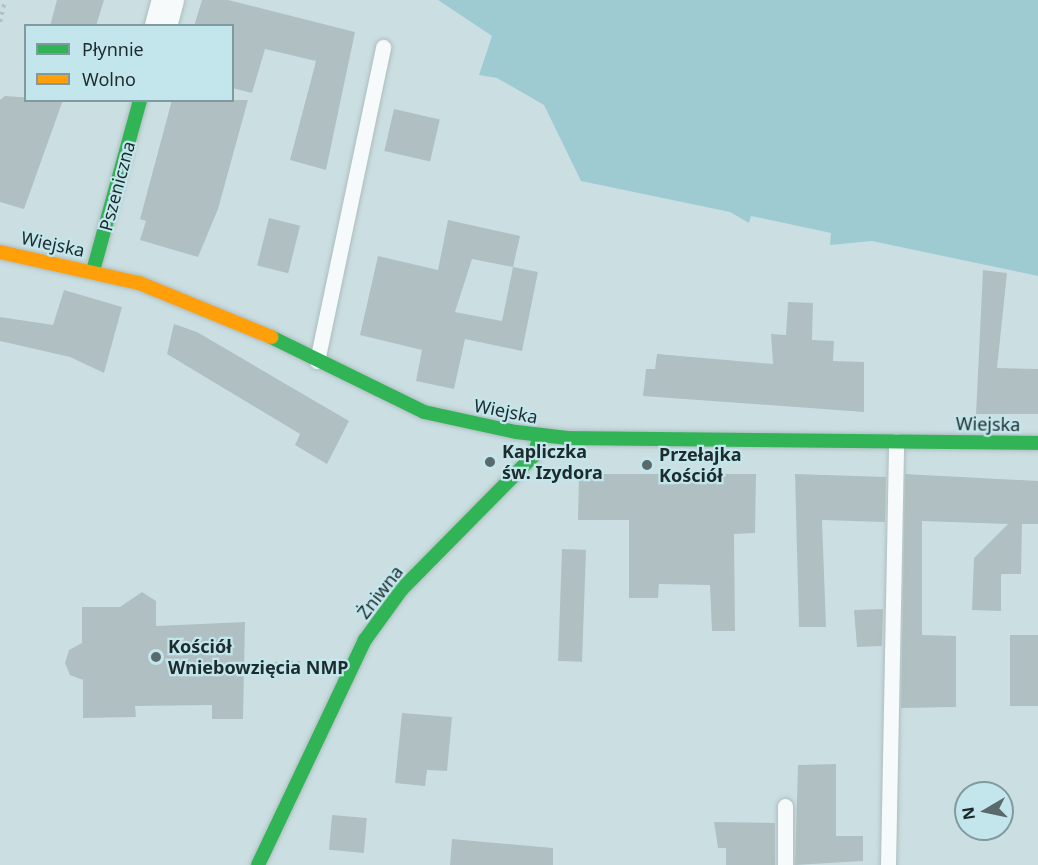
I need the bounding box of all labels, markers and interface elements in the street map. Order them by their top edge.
legend [24,24,234,102]
text: Płynnie [82,37,144,61]
text: Wolno [82,67,136,91]
street label: Pszeniczna [95,139,139,233]
street label: Wiejska [19,227,87,261]
street label: Wiejska [472,394,540,428]
street label: Wiejska [956,413,1020,435]
place label: Kapliczka św. Izydora [502,441,603,484]
place label: Przełajka Kościół [659,444,741,486]
marker: Kapliczka św. Izydora [483,455,497,469]
marker: Przełajka Kościół [640,458,654,472]
street label: Żniwna [353,561,407,623]
place label: Kościół Wniebowzięcia NMP [168,636,349,678]
marker: Kościół Wniebowzięcia NMP [149,650,163,664]
north arrow [954,781,1014,841]
text: N [956,805,980,822]

